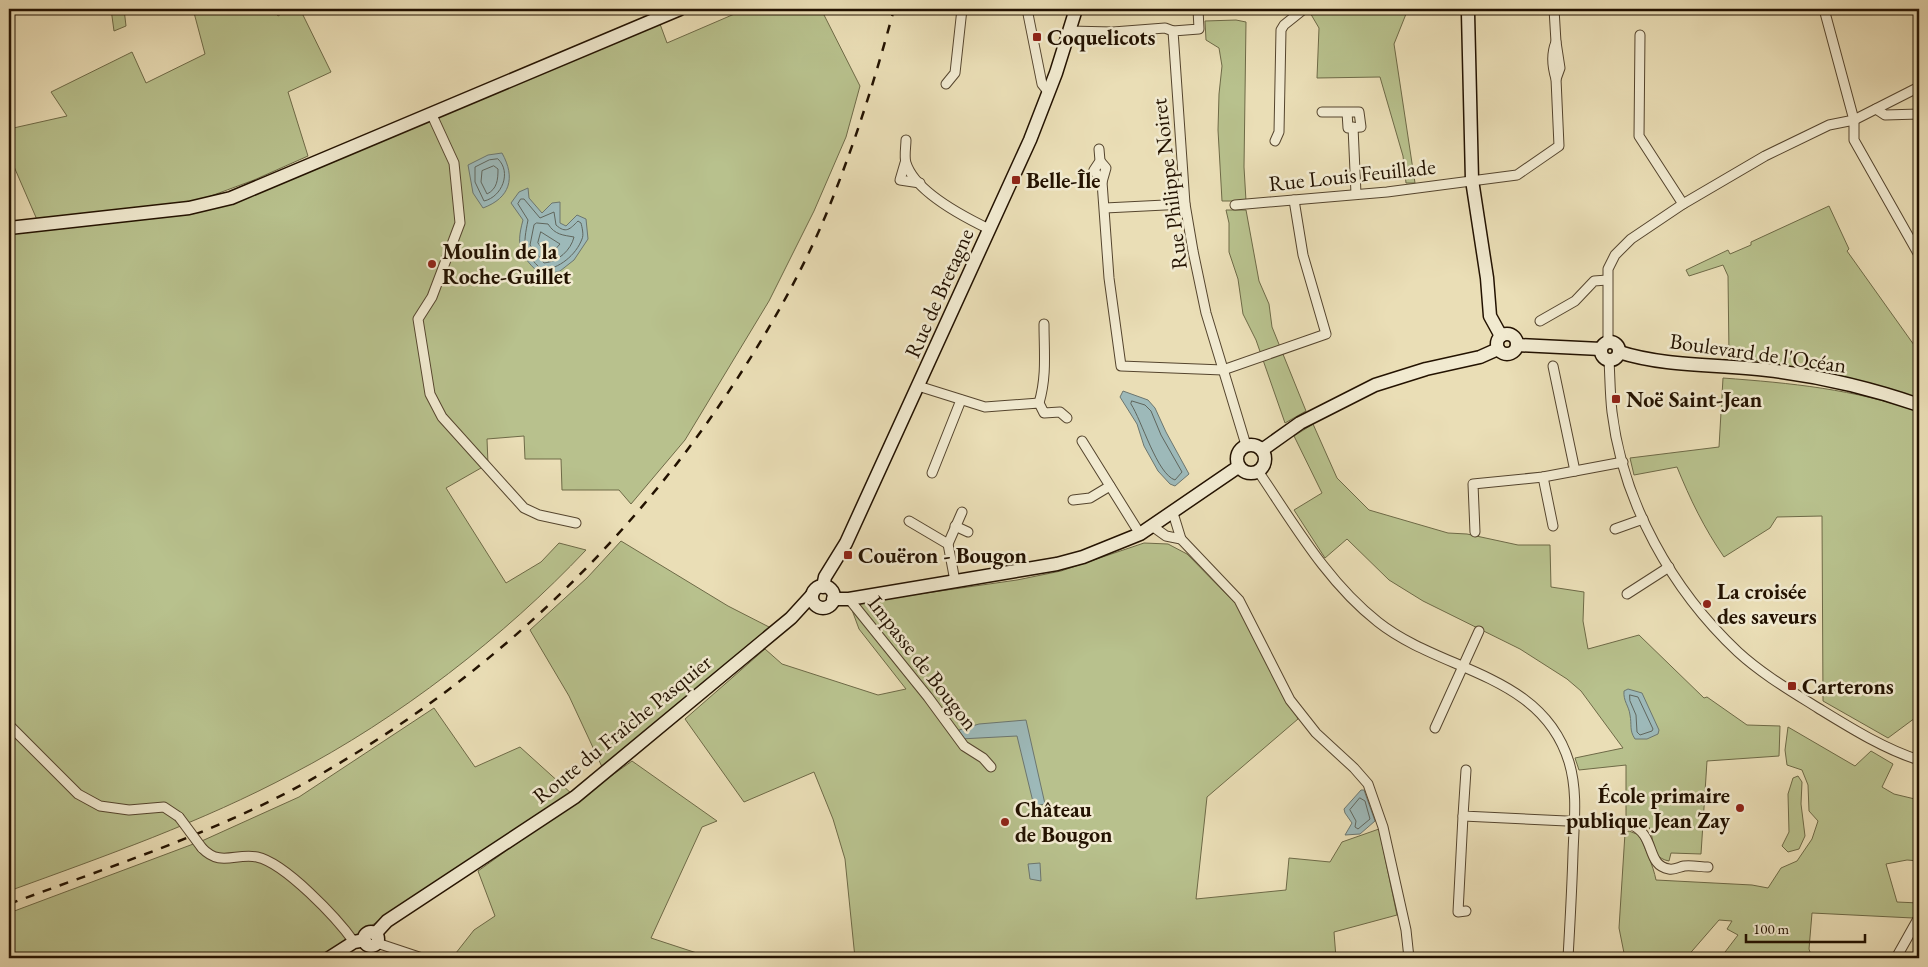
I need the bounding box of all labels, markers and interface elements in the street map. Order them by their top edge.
place label: Coquelicots [1047,23,1156,52]
marker: Coquelicots [1031,31,1043,43]
street label: Rue Philippe Noiret [1144,97,1194,271]
street label: Rue Louis Feuillade [1267,152,1437,198]
place label: Belle-Île [1026,166,1100,195]
marker: Belle-Île [1010,174,1022,186]
street label: Rue de Bretagne [898,223,981,362]
place label: Moulin de la Roche-Guillet [442,237,572,291]
marker: Moulin de la Roche-Guillet [426,258,438,270]
street label: Boulevard de l'Océan [1668,326,1849,380]
place label: Noë Saint-Jean [1626,385,1763,414]
marker: Noë Saint-Jean [1610,393,1622,405]
place label: Couëron - Bougon [858,541,1028,570]
marker: Couëron - Bougon [842,549,854,561]
place label: La croisée des saveurs [1717,577,1817,631]
street label: Impasse de Bougon [861,590,985,736]
marker: La croisée des saveurs [1701,598,1713,610]
street label: Route du Fraîche Pasquier [526,647,718,810]
place label: Carterons [1802,672,1894,701]
marker: Carterons [1786,680,1798,692]
place label: École primaire publique Jean Zay [1566,781,1730,835]
place label: Château de Bougon [1015,795,1113,849]
marker: École primaire publique Jean Zay [1734,802,1746,814]
marker: Château de Bougon [999,816,1011,828]
scale bar [1746,912,1864,944]
text: 100 m [1753,919,1790,938]

